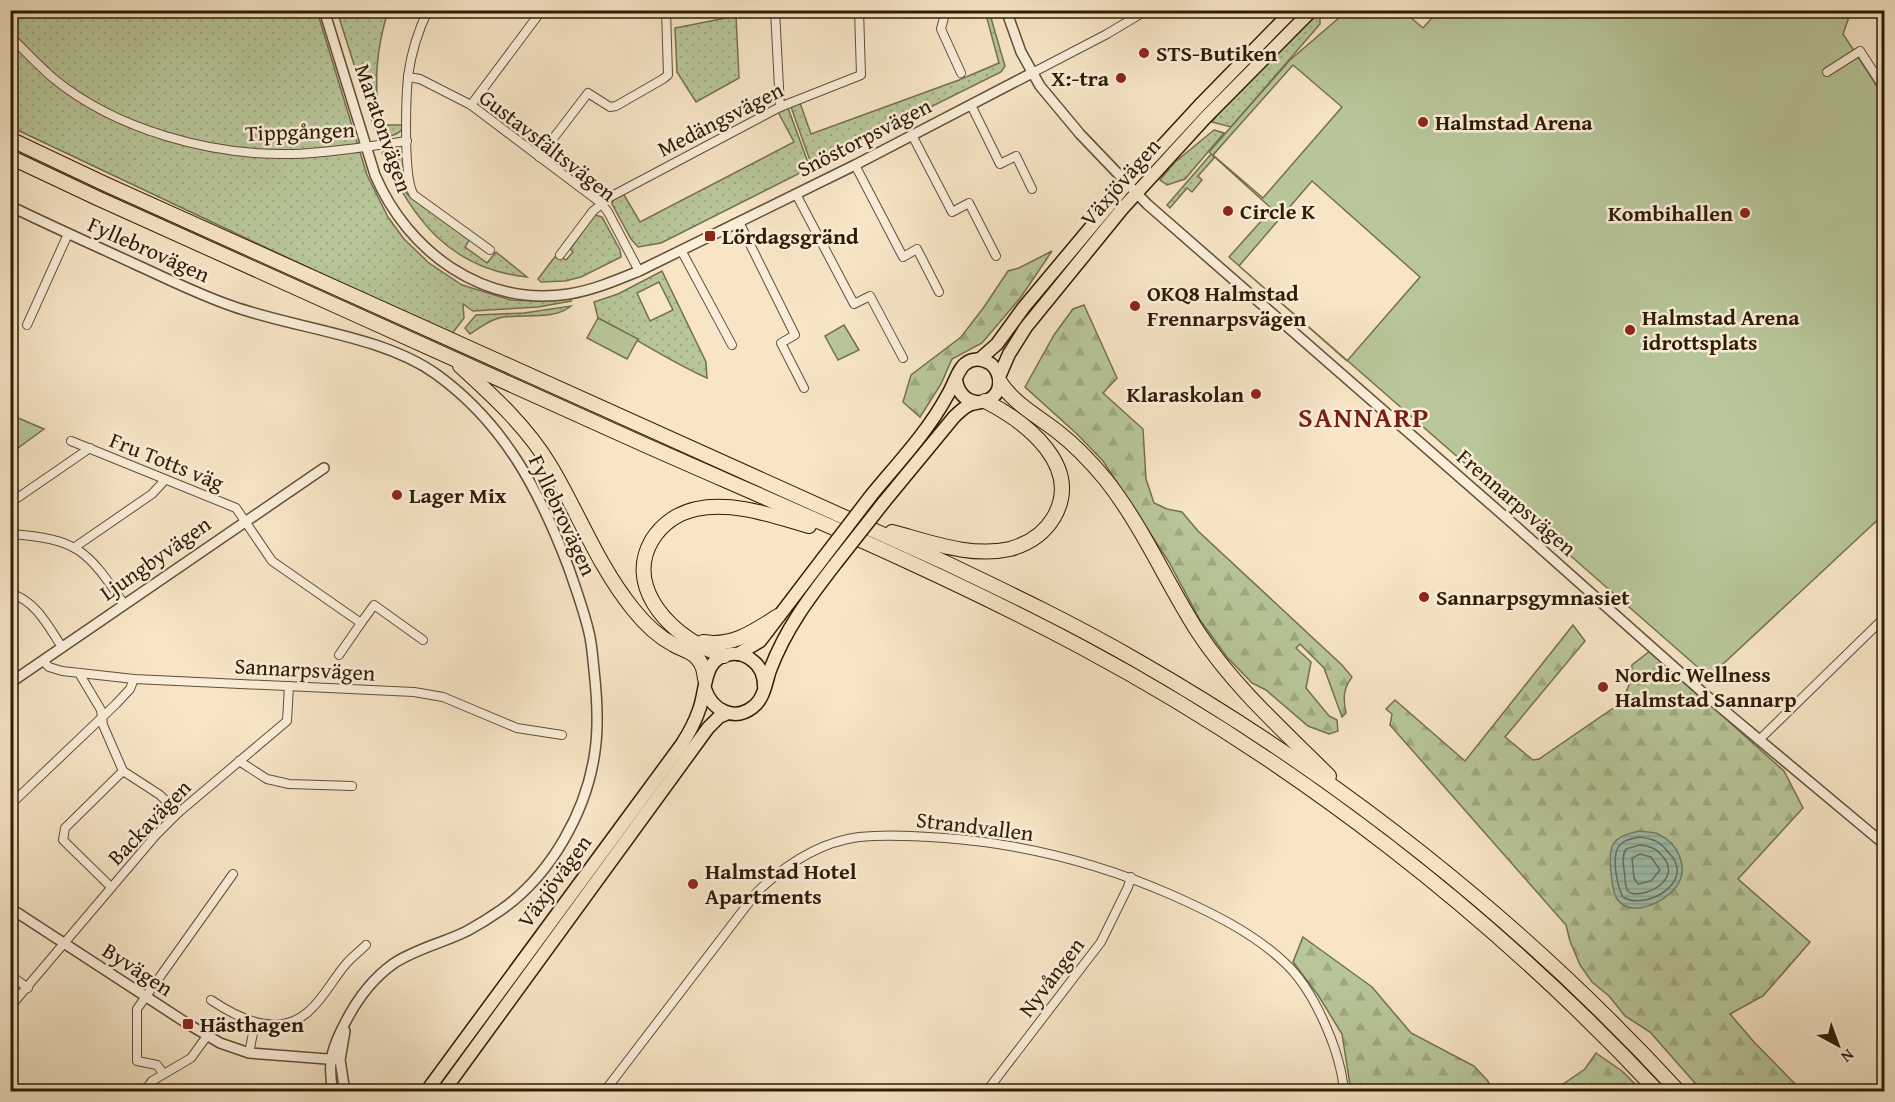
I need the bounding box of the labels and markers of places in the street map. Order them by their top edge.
place label: STS-Butiken [1156,37,1277,69]
marker: STS-Butiken [1137,46,1151,60]
place label: X:-tra [1051,62,1110,94]
marker: X:-tra [1114,71,1128,85]
place label: Halmstad Arena [1435,106,1593,138]
marker: Halmstad Arena [1416,115,1430,129]
place label: Circle K [1240,195,1315,227]
place label: Kombihallen [1608,197,1733,229]
marker: Circle K [1221,204,1235,218]
marker: Kombihallen [1738,206,1752,220]
place label: Lördagsgränd [722,220,859,252]
marker: Lördagsgränd [703,229,717,243]
place label: OKQ8 Halmstad Frennarpsvägen [1147,277,1306,334]
marker: OKQ8 Halmstad Frennarpsvägen [1128,299,1142,313]
place label: Halmstad Arena idrottsplats [1642,301,1800,358]
marker: Halmstad Arena idrottsplats [1623,323,1637,337]
place label: Klaraskolan [1127,378,1244,410]
marker: Klaraskolan [1249,387,1263,401]
place label: Lager Mix [409,479,507,511]
marker: Lager Mix [390,488,404,502]
place label: Sannarpsgymnasiet [1436,581,1630,613]
marker: Sannarpsgymnasiet [1417,590,1431,604]
place label: Nordic Wellness Halmstad Sannarp [1615,658,1796,715]
marker: Nordic Wellness Halmstad Sannarp [1596,680,1610,694]
place label: Halmstad Hotel Apartments [705,855,857,912]
marker: Halmstad Hotel Apartments [686,877,700,891]
place label: Hästhagen [200,1008,304,1040]
marker: Hästhagen [181,1017,195,1031]

